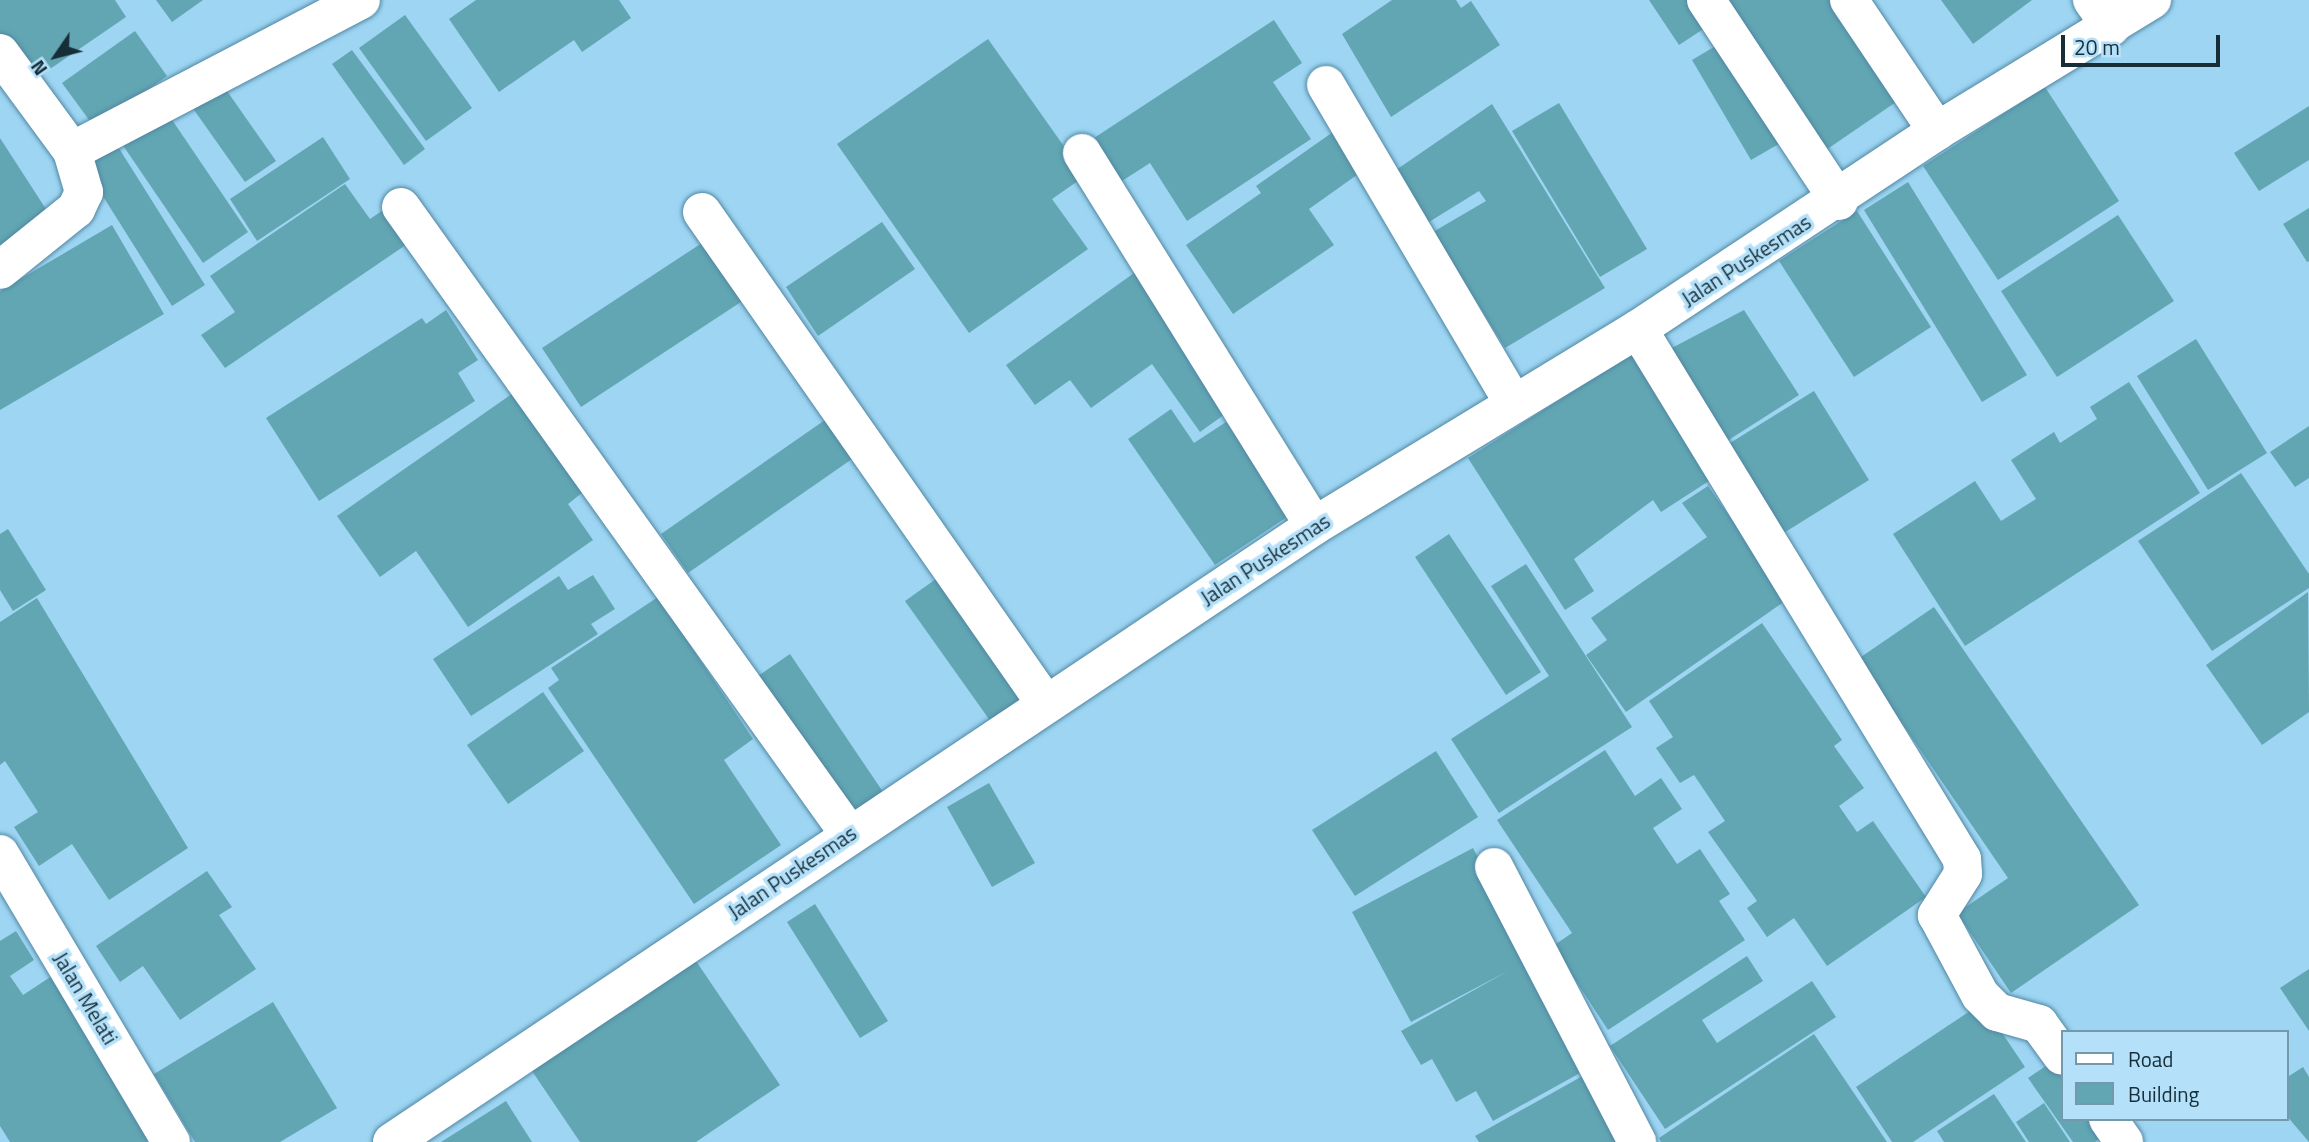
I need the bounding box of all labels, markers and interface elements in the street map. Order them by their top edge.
north arrow [21,21,91,91]
scale bar [2064,21,2223,65]
text: 20 m [2074,31,2120,63]
text: N [23,55,54,82]
street label: Jalan Puskesmas [1677,209,1815,311]
street label: Jalan Puskesmas [1196,508,1334,610]
street label: Jalan Puskesmas [723,820,861,924]
street label: Jalan Melati [49,947,123,1049]
legend [2060,1030,2288,1121]
text: Road [2128,1043,2173,1075]
text: Building [2128,1078,2199,1110]

